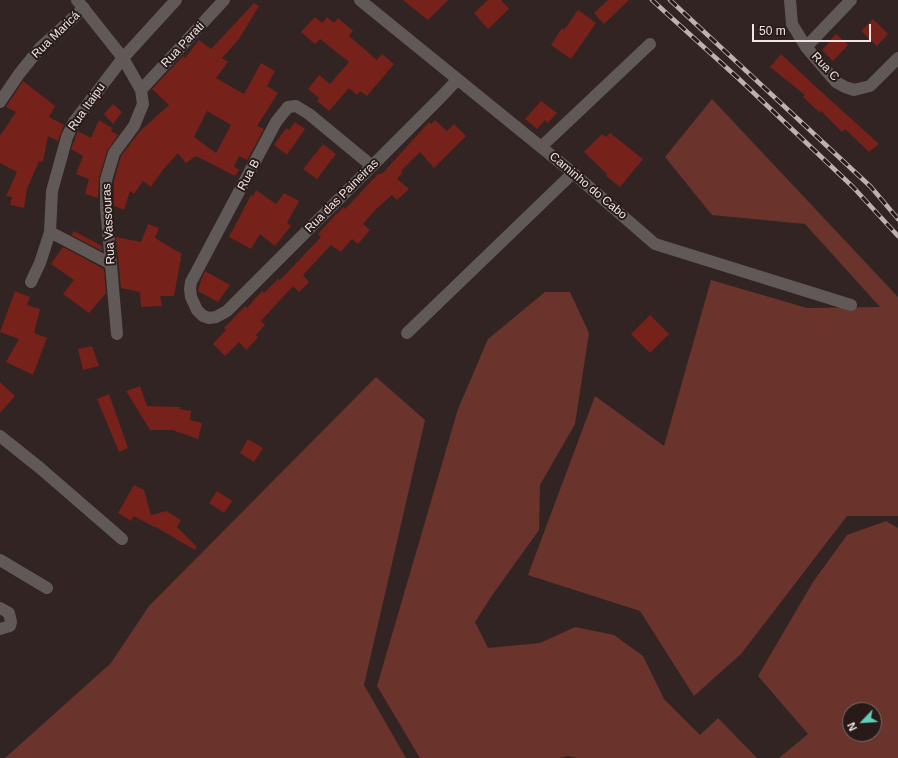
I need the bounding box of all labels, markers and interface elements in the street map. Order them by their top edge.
street label: Rua Maricá [29,9,83,61]
scale bar [754,16,873,42]
street label: Rua Parati [158,19,208,71]
text: 50 m [759,24,786,38]
street label: Rua C [808,50,842,84]
street label: Rua Itaipu [65,80,109,134]
street label: Caminho do Cabo [546,149,630,223]
street label: Rua das Paineiras [302,156,382,236]
street label: Rua B [235,157,263,193]
street label: Rua Vassouras [100,183,118,265]
north arrow [842,702,882,742]
text: N [845,721,859,733]

